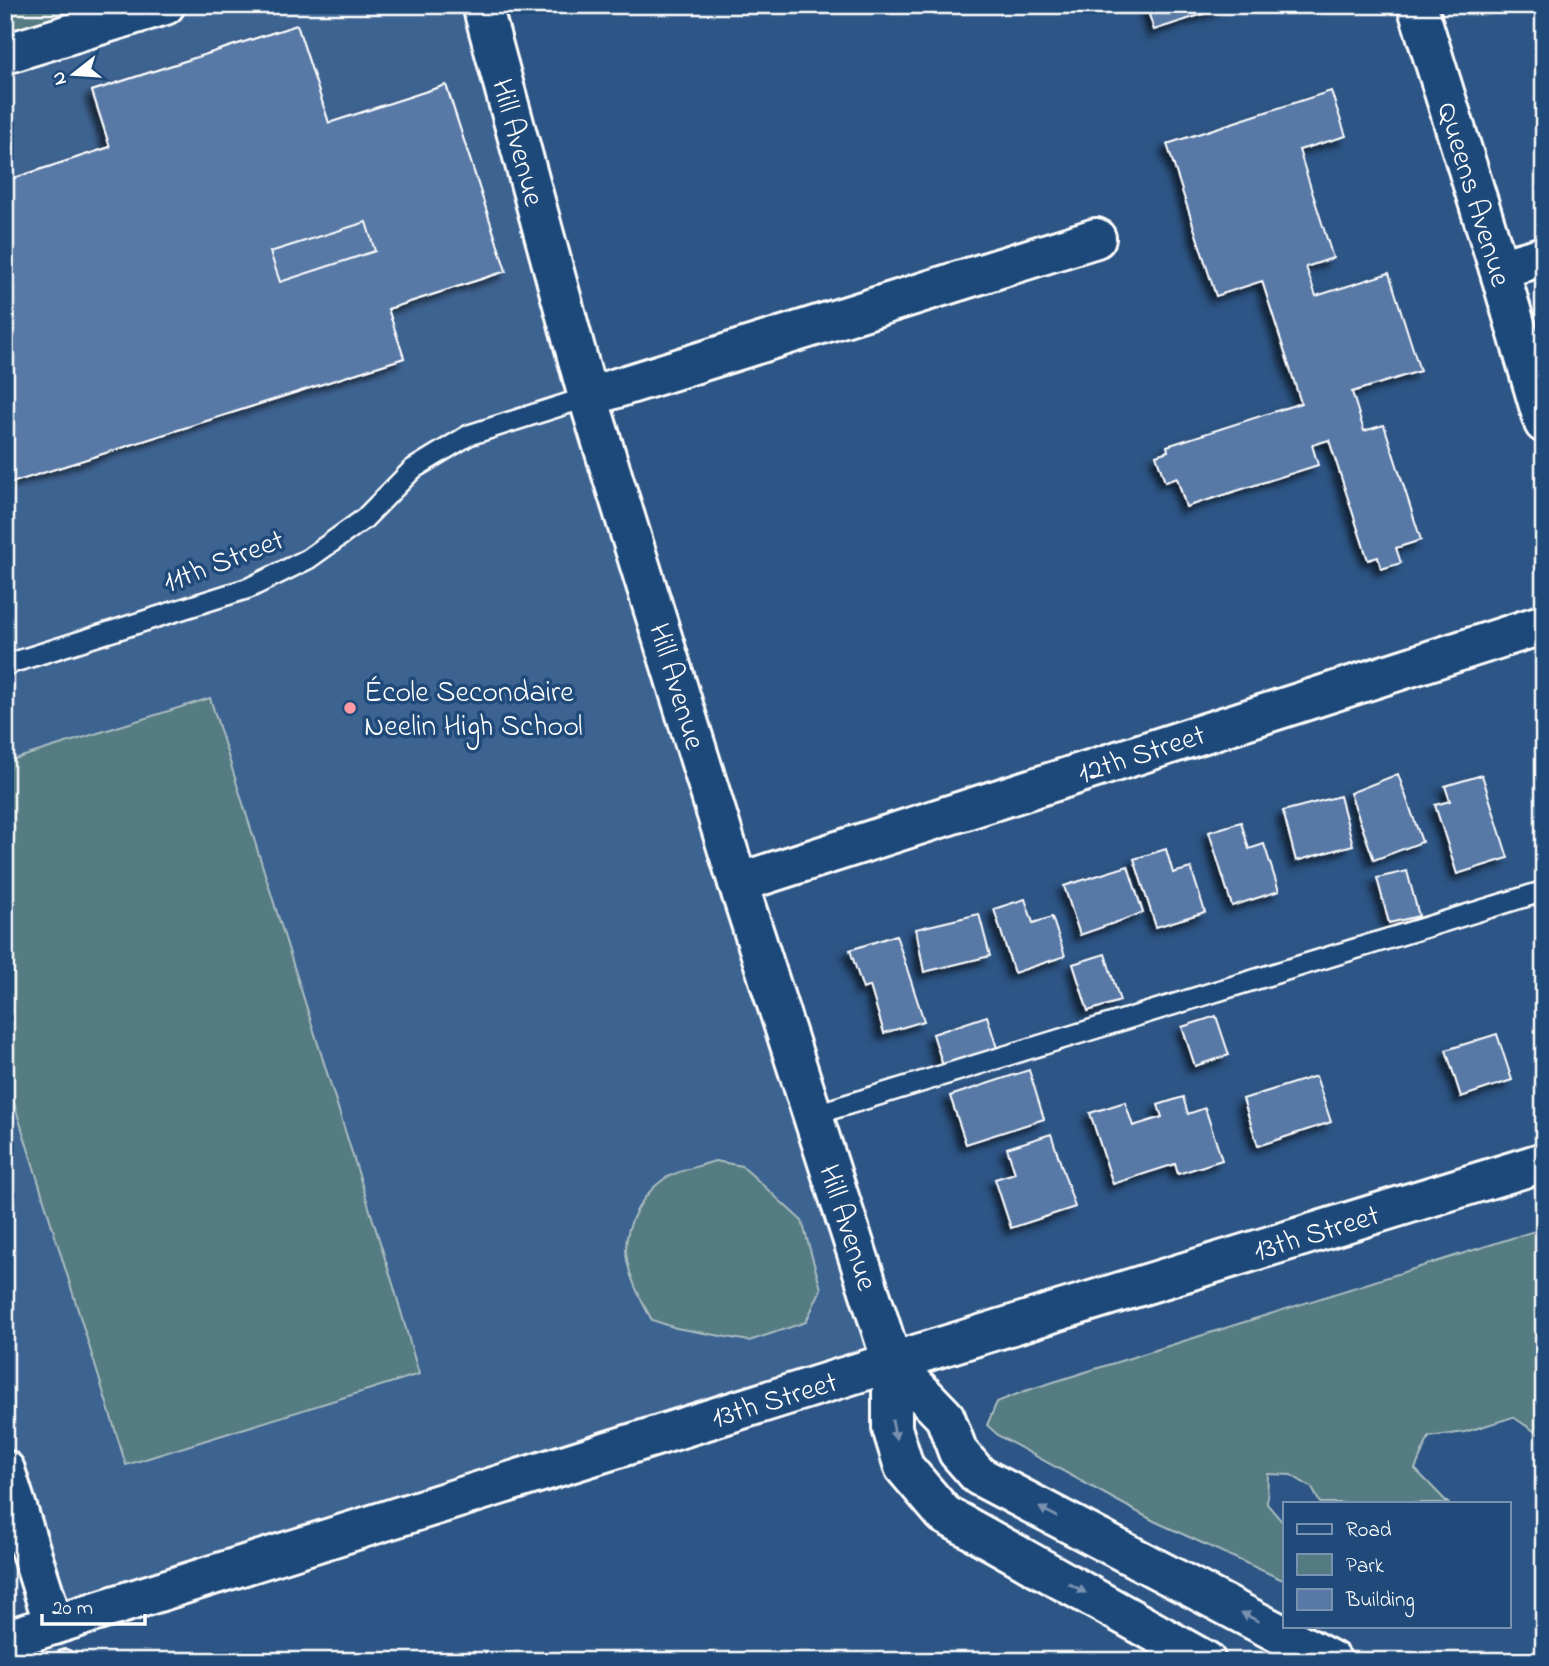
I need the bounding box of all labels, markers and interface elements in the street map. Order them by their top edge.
north arrow [38,38,108,108]
text: N [45,68,75,88]
street label: Hill Avenue [478,74,554,212]
street label: Queens Avenue [1423,97,1521,293]
street label: 11th Street [157,520,291,606]
street label: Hill Avenue [635,618,715,756]
place label: École Secondaire Neelin High School [364,672,583,750]
marker: École Secondaire Neelin High School [342,700,358,716]
street label: 12th Street [1072,715,1211,797]
street label: Hill Avenue [805,1159,887,1297]
street label: 13th Street [1249,1195,1385,1275]
street label: 13th Street [707,1362,843,1442]
one-way arrow [889,1419,900,1441]
legend [1283,1502,1510,1628]
one-way arrow [1038,1507,1058,1518]
text: Road [1346,1516,1392,1546]
text: Park [1346,1552,1385,1582]
scale bar [42,1582,145,1626]
one-way arrow [1067,1582,1086,1594]
text: Building [1345,1586,1415,1618]
text: 20 m [52,1594,93,1624]
one-way arrow [1240,1611,1260,1623]

